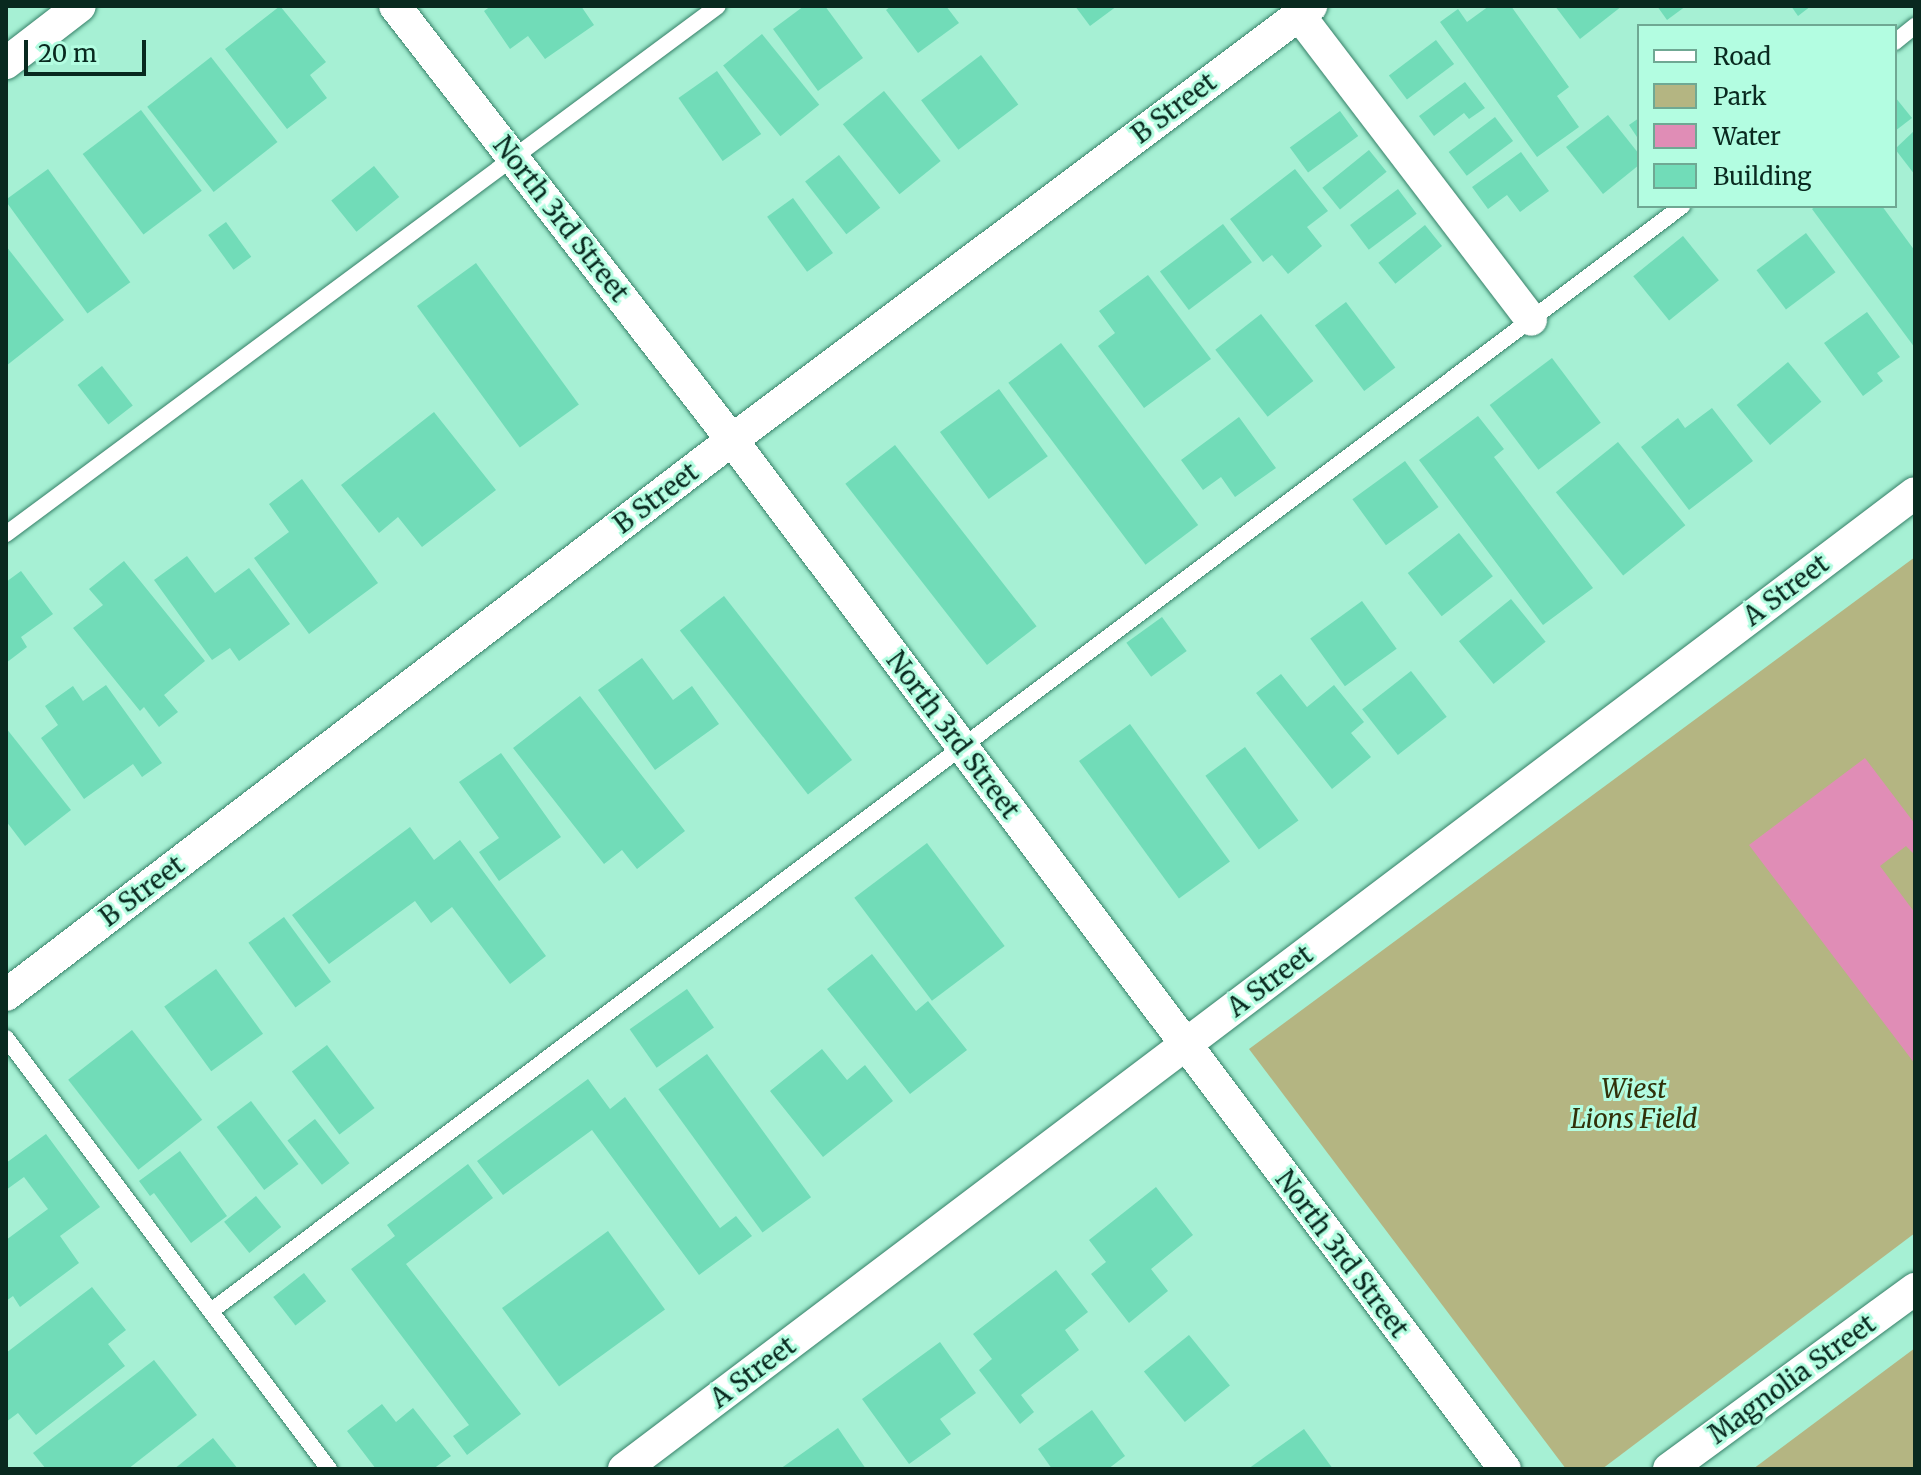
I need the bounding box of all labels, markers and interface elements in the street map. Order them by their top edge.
scale bar [28,24,150,74]
legend [1637,24,1897,208]
text: 20 m [38,38,97,69]
text: Road [1713,41,1771,72]
street label: B Street [1126,66,1222,150]
text: Park [1713,81,1766,112]
text: Water [1713,121,1781,152]
street label: North 3rd Street [487,130,635,308]
text: Building [1713,161,1812,192]
street label: B Street [608,456,704,540]
street label: A Street [1737,548,1835,632]
street label: North 3rd Street [880,645,1026,825]
street label: B Street [94,849,190,933]
street label: A Street [1221,939,1319,1023]
park label: Wiest Lions Field [1571,1073,1697,1134]
street label: North 3rd Street [1269,1164,1415,1344]
street label: Magnolia Street [1702,1308,1882,1450]
street label: A Street [704,1330,802,1414]

